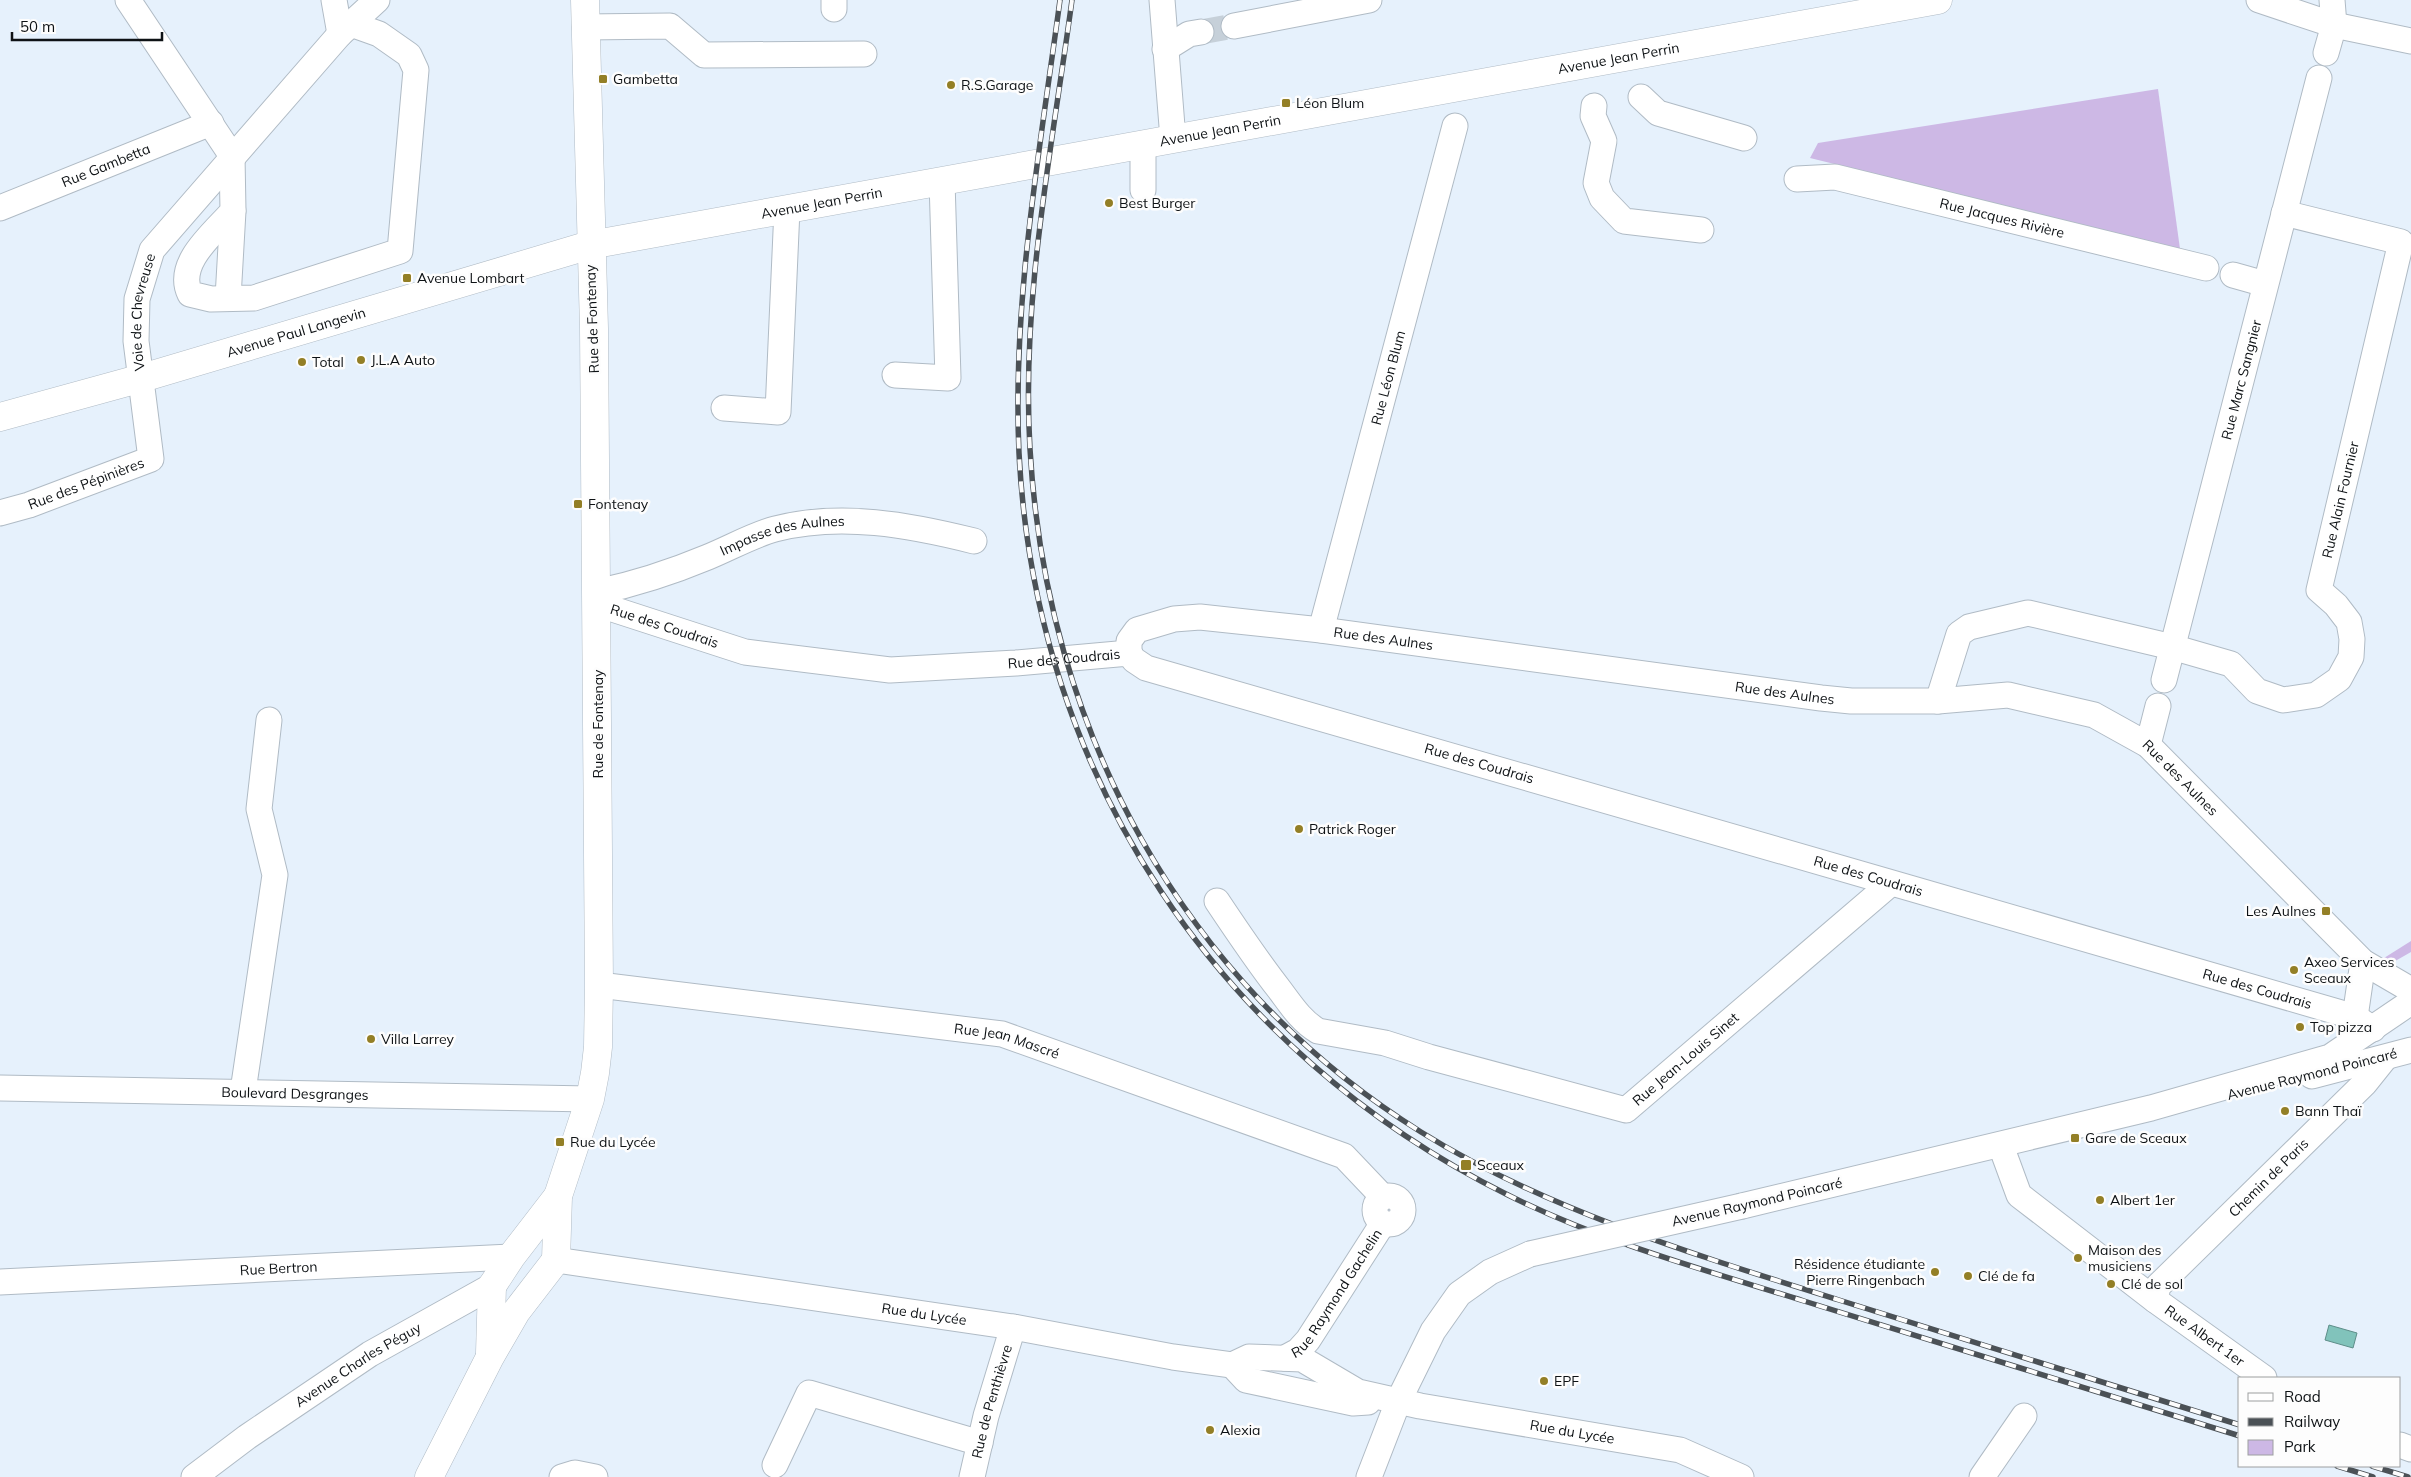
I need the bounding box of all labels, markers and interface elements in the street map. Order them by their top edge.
scale bar [12,10,162,42]
text: 50 m [20,17,55,36]
street label: Avenue Jean Perrin [1556,38,1681,78]
place label: Gambetta [613,70,678,88]
marker: Gambetta [597,73,609,85]
place label: R.S.Garage [961,76,1033,94]
marker: R.S.Garage [945,79,957,91]
place label: Léon Blum [1296,94,1364,112]
marker: Léon Blum [1280,97,1292,109]
street label: Avenue Jean Perrin [1158,111,1282,150]
street label: Rue Gambetta [59,139,153,191]
street label: Avenue Jean Perrin [759,183,884,223]
place label: Best Burger [1119,194,1196,212]
street label: Rue Jacques Rivière [1938,194,2066,242]
marker: Best Burger [1103,197,1115,209]
street label: Voie de Chevreuse [127,251,159,372]
street label: Rue de Fontenay [581,264,603,374]
place label: Avenue Lombart [417,269,525,287]
marker: Avenue Lombart [401,272,413,284]
street label: Avenue Paul Langevin [225,303,368,361]
street label: Rue Marc Sangnier [2217,317,2266,442]
street label: Rue Léon Blum [1367,328,1409,427]
place label: J.L.A Auto [371,351,435,369]
place label: Total [312,353,344,371]
marker: J.L.A Auto [355,354,367,366]
marker: Total [296,356,308,368]
street label: Rue Alain Fournier [2318,439,2363,560]
street label: Rue des Pépinières [25,453,147,514]
place label: Fontenay [588,495,649,513]
marker: Fontenay [572,498,584,510]
street label: Impasse des Aulnes [717,512,845,560]
street label: Rue des Coudrais [608,600,721,652]
street label: Rue des Aulnes [1333,623,1434,654]
street label: Rue des Coudrais [1007,645,1121,672]
street label: Rue de Fontenay [589,669,607,778]
street label: Rue des Aulnes [1734,677,1835,708]
street label: Rue des Aulnes [2139,736,2222,820]
street label: Rue des Coudrais [1422,739,1536,788]
place label: Patrick Roger [1309,820,1397,838]
marker: Patrick Roger [1293,823,1305,835]
street label: Rue des Coudrais [1812,852,1925,900]
place label: Les Aulnes [2246,902,2316,920]
marker: Les Aulnes [2320,905,2332,917]
place label: Axeo Services Sceaux [2304,953,2395,987]
street label: Rue des Coudrais [2201,964,2314,1013]
marker: Axeo Services Sceaux [2288,964,2300,976]
street label: Rue Jean-Louis Sinet [1629,1008,1742,1110]
place label: Top pizza [2310,1018,2372,1036]
street label: Rue Jean Mascré [953,1019,1062,1063]
marker: Top pizza [2294,1021,2306,1033]
place label: Villa Larrey [381,1030,454,1048]
marker: Villa Larrey [365,1033,377,1045]
street label: Avenue Raymond Poincaré [2225,1044,2399,1104]
street label: Boulevard Desgranges [221,1083,369,1104]
place label: Bann Thaï [2295,1102,2362,1120]
marker: Bann Thaï [2279,1105,2291,1117]
place label: Gare de Sceaux [2085,1129,2187,1147]
marker: Gare de Sceaux [2069,1132,2081,1144]
place label: Rue du Lycée [570,1133,656,1151]
street label: Chemin de Paris [2225,1134,2312,1221]
marker: Rue du Lycée [554,1136,566,1148]
place label: Sceaux [1477,1156,1525,1174]
marker: Sceaux [1459,1158,1473,1172]
street label: Avenue Raymond Poincaré [1670,1174,1844,1230]
place label: Albert 1er [2110,1191,2176,1209]
marker: Albert 1er [2094,1194,2106,1206]
street label: Rue Raymond Gachelin [1288,1226,1386,1362]
place label: Maison des musiciens [2088,1241,2162,1275]
marker: Maison des musiciens [2072,1252,2084,1264]
place label: Résidence étudiante Pierre Ringenbach [1794,1255,1925,1289]
street label: Rue Bertron [239,1257,318,1279]
marker: Résidence étudiante Pierre Ringenbach [1929,1266,1941,1278]
place label: Clé de fa [1978,1267,2035,1285]
marker: Clé de fa [1962,1270,1974,1282]
place label: Clé de sol [2121,1275,2183,1293]
marker: Clé de sol [2105,1278,2117,1290]
street label: Rue du Lycée [880,1299,968,1329]
street label: Rue Albert 1er [2161,1301,2249,1371]
street label: Avenue Charles Péguy [291,1318,425,1411]
street label: Rue de Penthièvre [968,1342,1016,1460]
place label: EPF [1554,1372,1579,1390]
marker: EPF [1538,1375,1550,1387]
legend [2238,1377,2401,1467]
text: Road [2284,1387,2321,1406]
text: Railway [2284,1412,2340,1431]
street label: Rue du Lycée [1529,1416,1616,1448]
place label: Alexia [1220,1421,1260,1439]
marker: Alexia [1204,1424,1216,1436]
text: Park [2284,1437,2316,1456]

